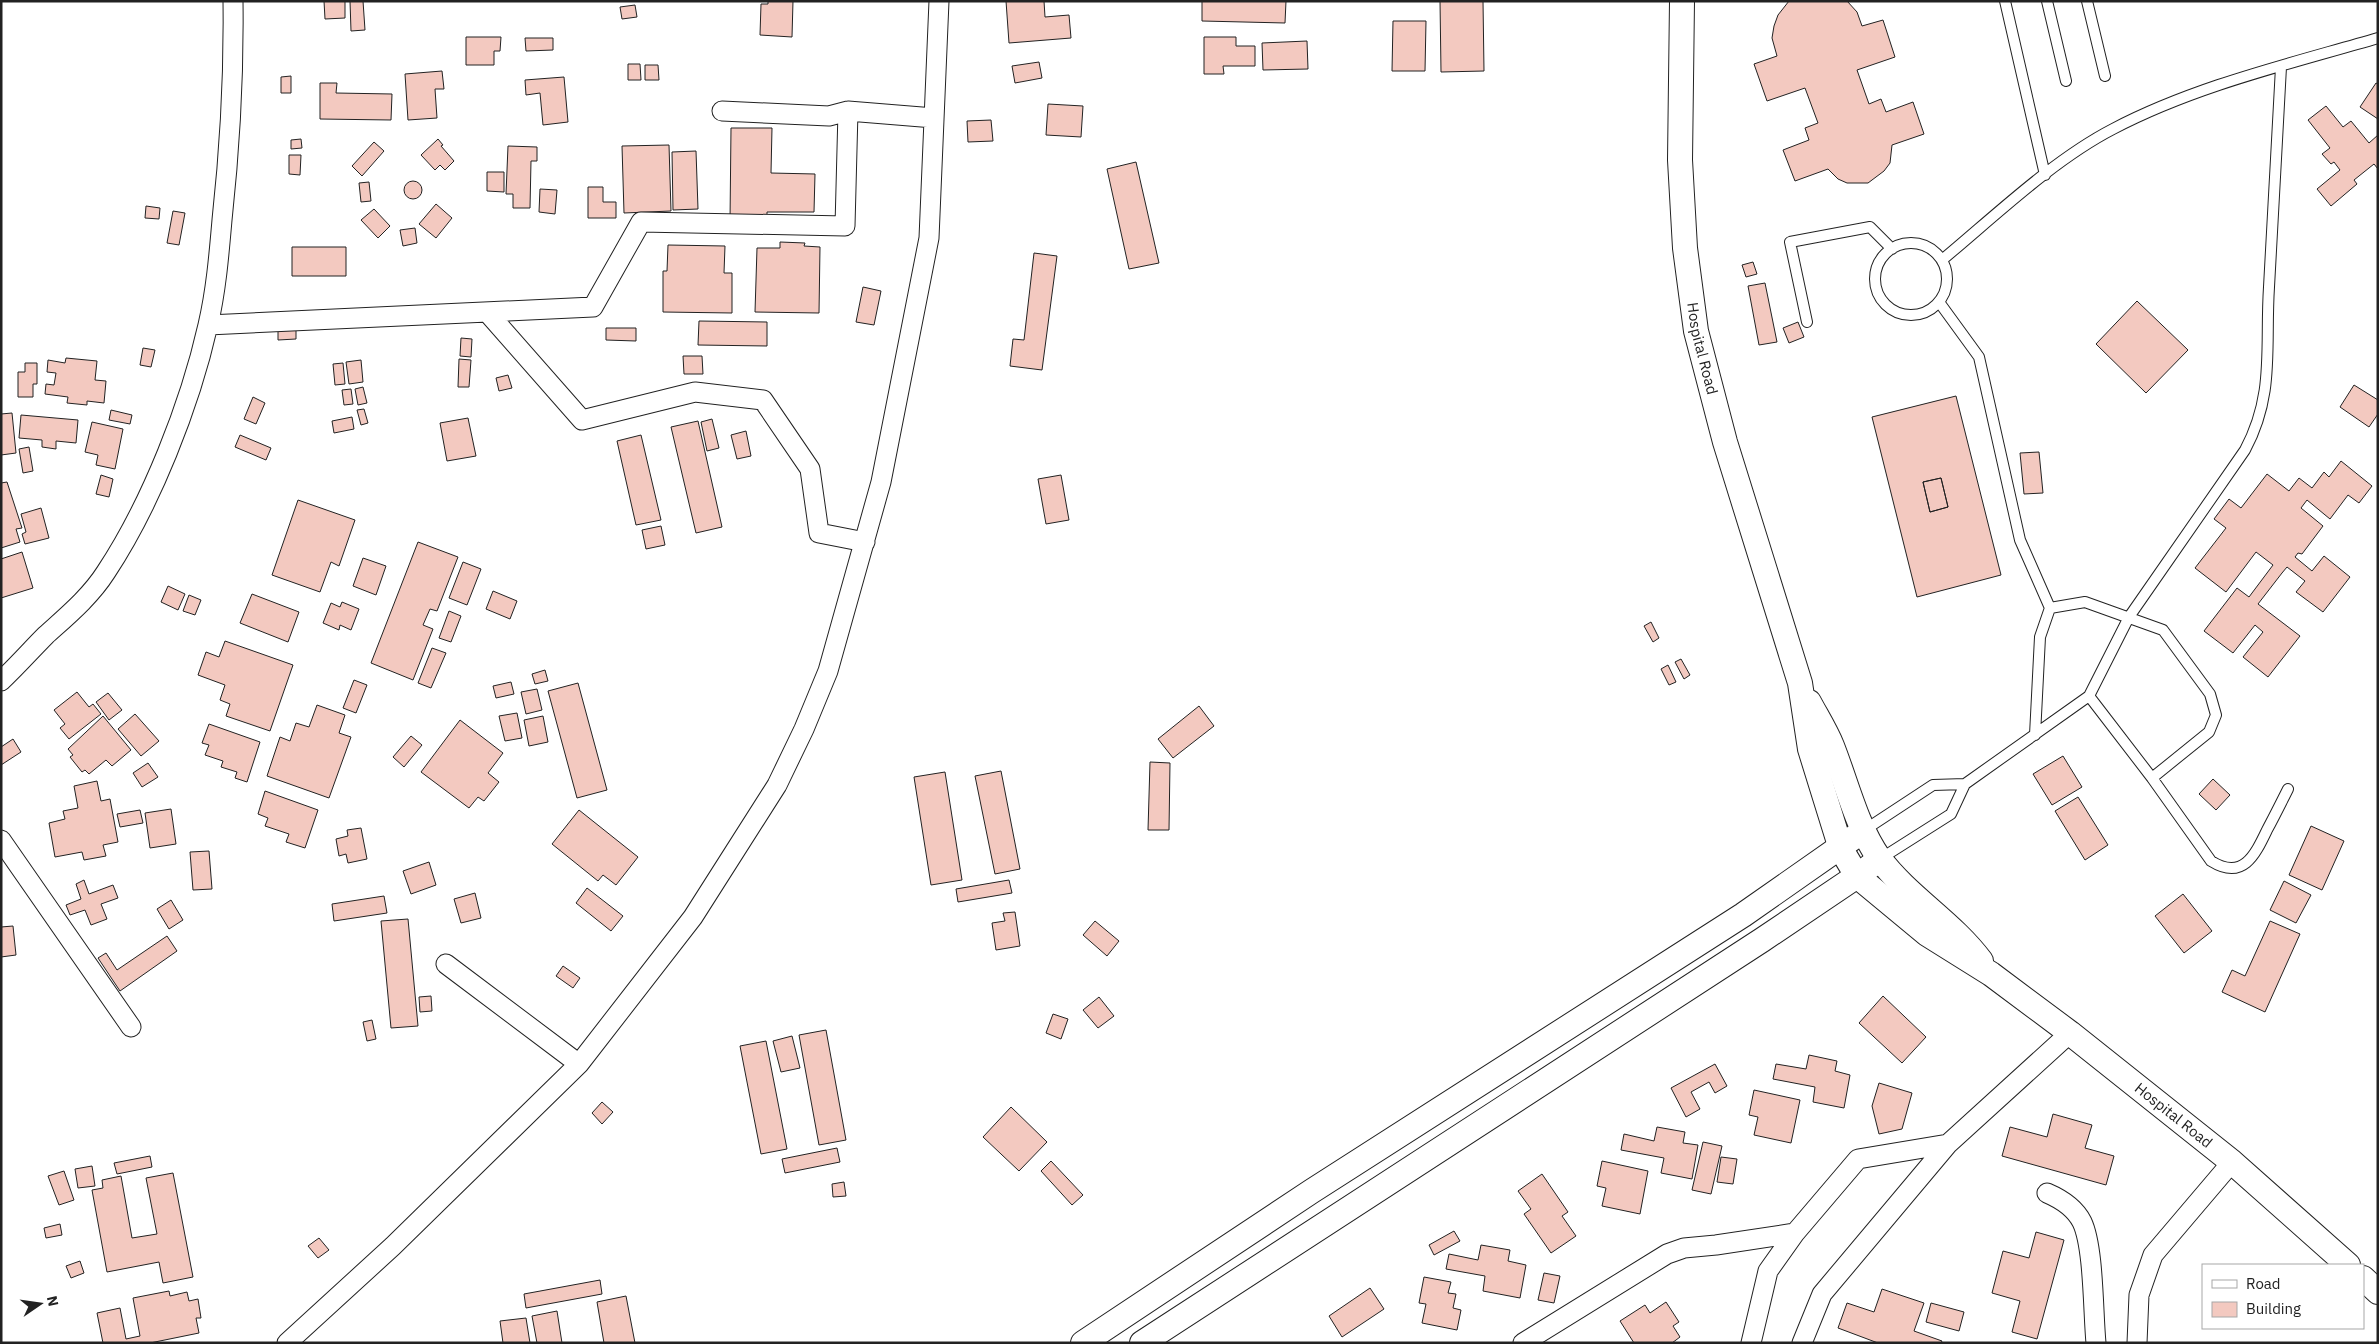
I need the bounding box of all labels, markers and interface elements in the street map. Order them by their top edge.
street label: Hospital Road [1683,301,1722,396]
street label: Hospital Road [2131,1078,2216,1152]
legend [2202,1264,2364,1329]
text: Road [2246,1274,2281,1293]
north arrow [15,1279,65,1329]
text: N [43,1294,63,1308]
text: Building [2246,1299,2301,1318]

